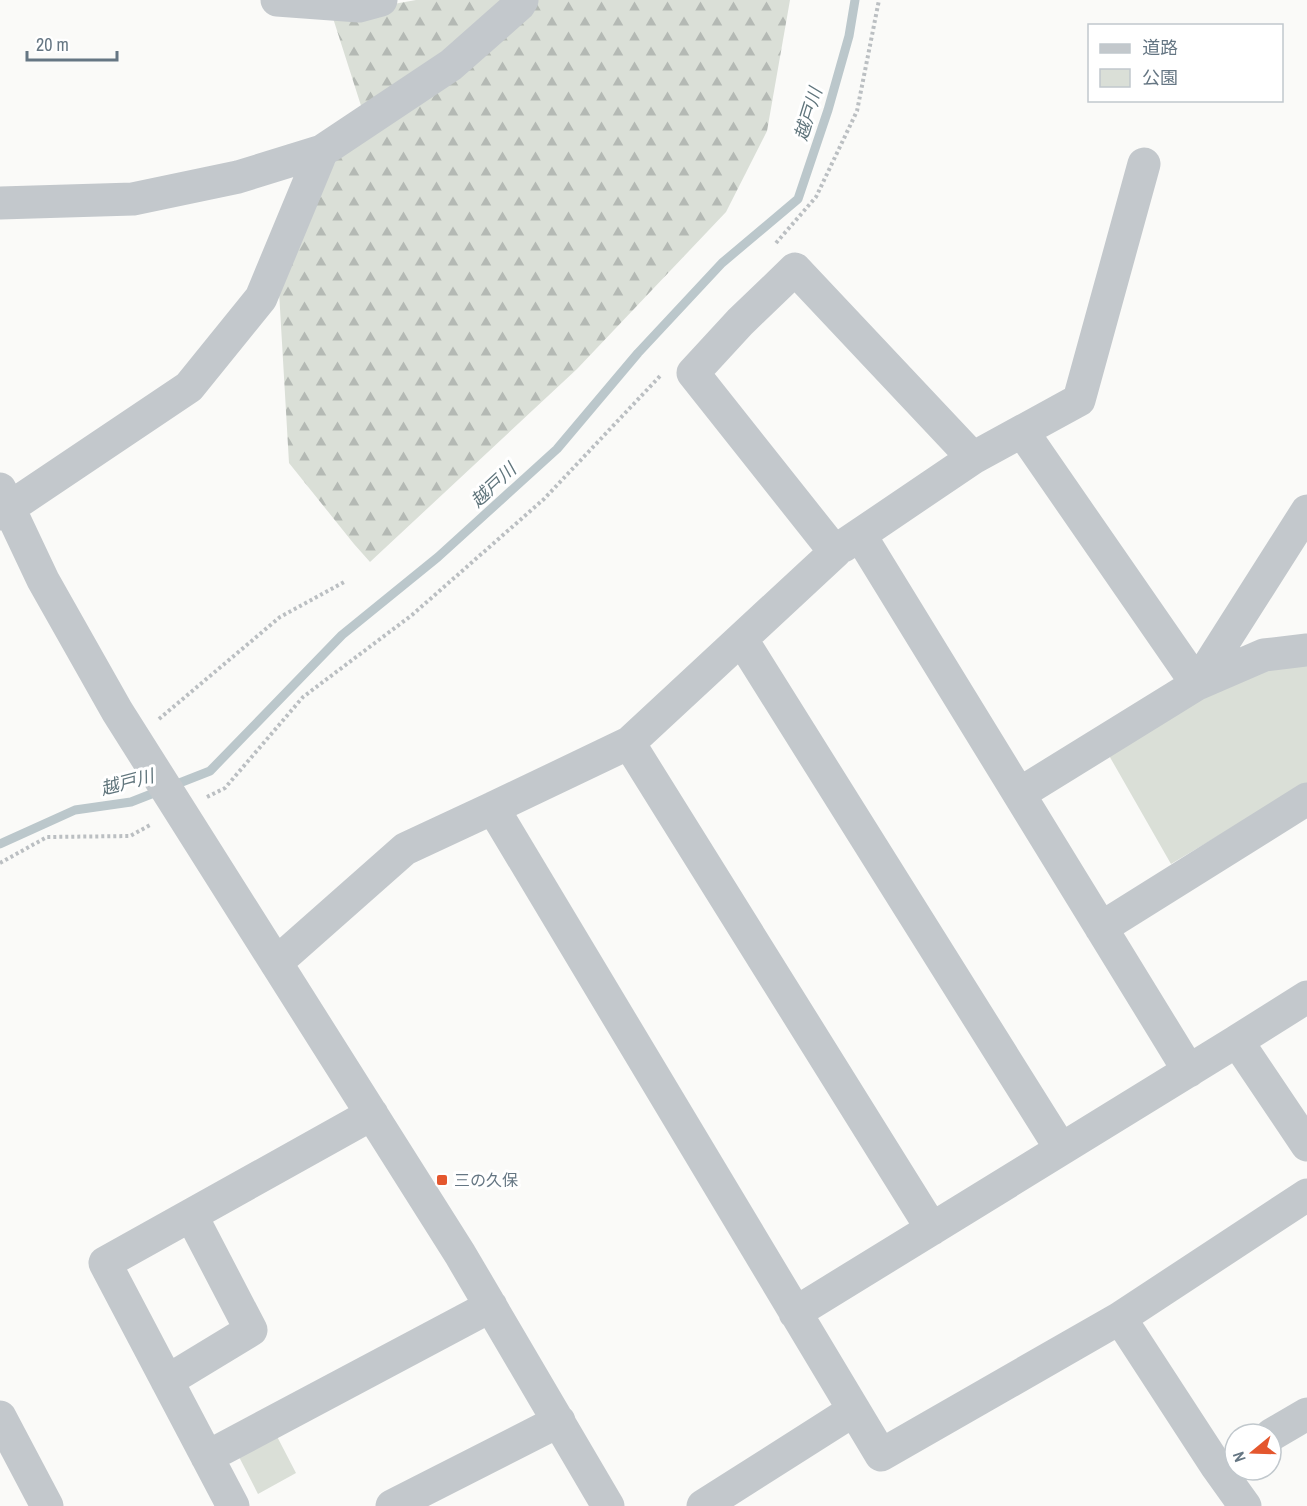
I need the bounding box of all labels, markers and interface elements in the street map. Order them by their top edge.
scale bar [27,24,117,62]
legend [1088,24,1283,102]
text: 20 m [36,32,69,57]
text: 道路 [1142,35,1178,60]
text: 公園 [1142,65,1178,90]
water label: 越戸川 [788,83,828,143]
water label: 越戸川 [465,456,523,513]
water label: 越戸川 [98,762,158,801]
place label: 三の久保 [454,1169,518,1191]
marker: 三の久保 [435,1173,449,1187]
north arrow [1223,1422,1283,1482]
text: N [1227,1449,1251,1465]

